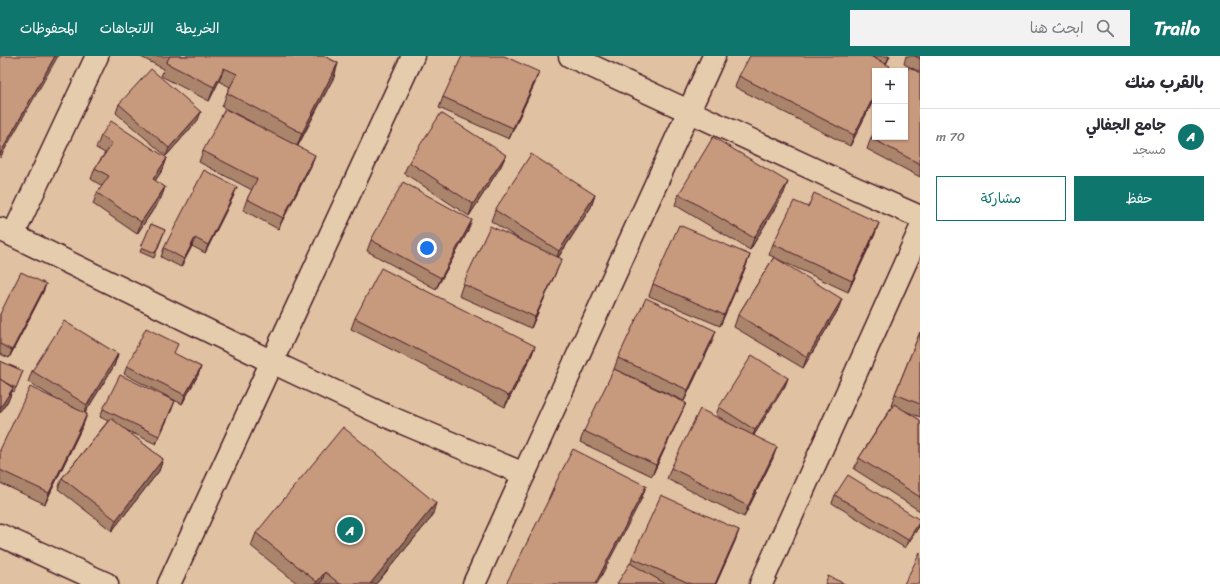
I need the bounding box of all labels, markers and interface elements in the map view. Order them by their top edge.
search box [850,10,1130,46]
text: Trailo [1154,12,1200,45]
text: ابحث هنا [1030,15,1084,41]
text: المحفوظات [20,16,78,41]
text: الاتجاهات [100,16,154,41]
text: الخريطة [176,16,219,41]
icon: search [1094,17,1116,39]
text: بالقرب منك [1125,67,1204,97]
map controls [872,68,908,140]
button: + [872,68,908,104]
button: − [872,104,908,140]
text: جامع الجفالي [1086,112,1166,138]
text: 70 m [936,125,965,148]
text: A [1187,125,1195,148]
text: مسجد [1133,138,1166,161]
button: مشاركة [936,176,1066,221]
button: حفظ [1074,176,1204,221]
your location [417,238,437,258]
pin: A [337,515,363,545]

